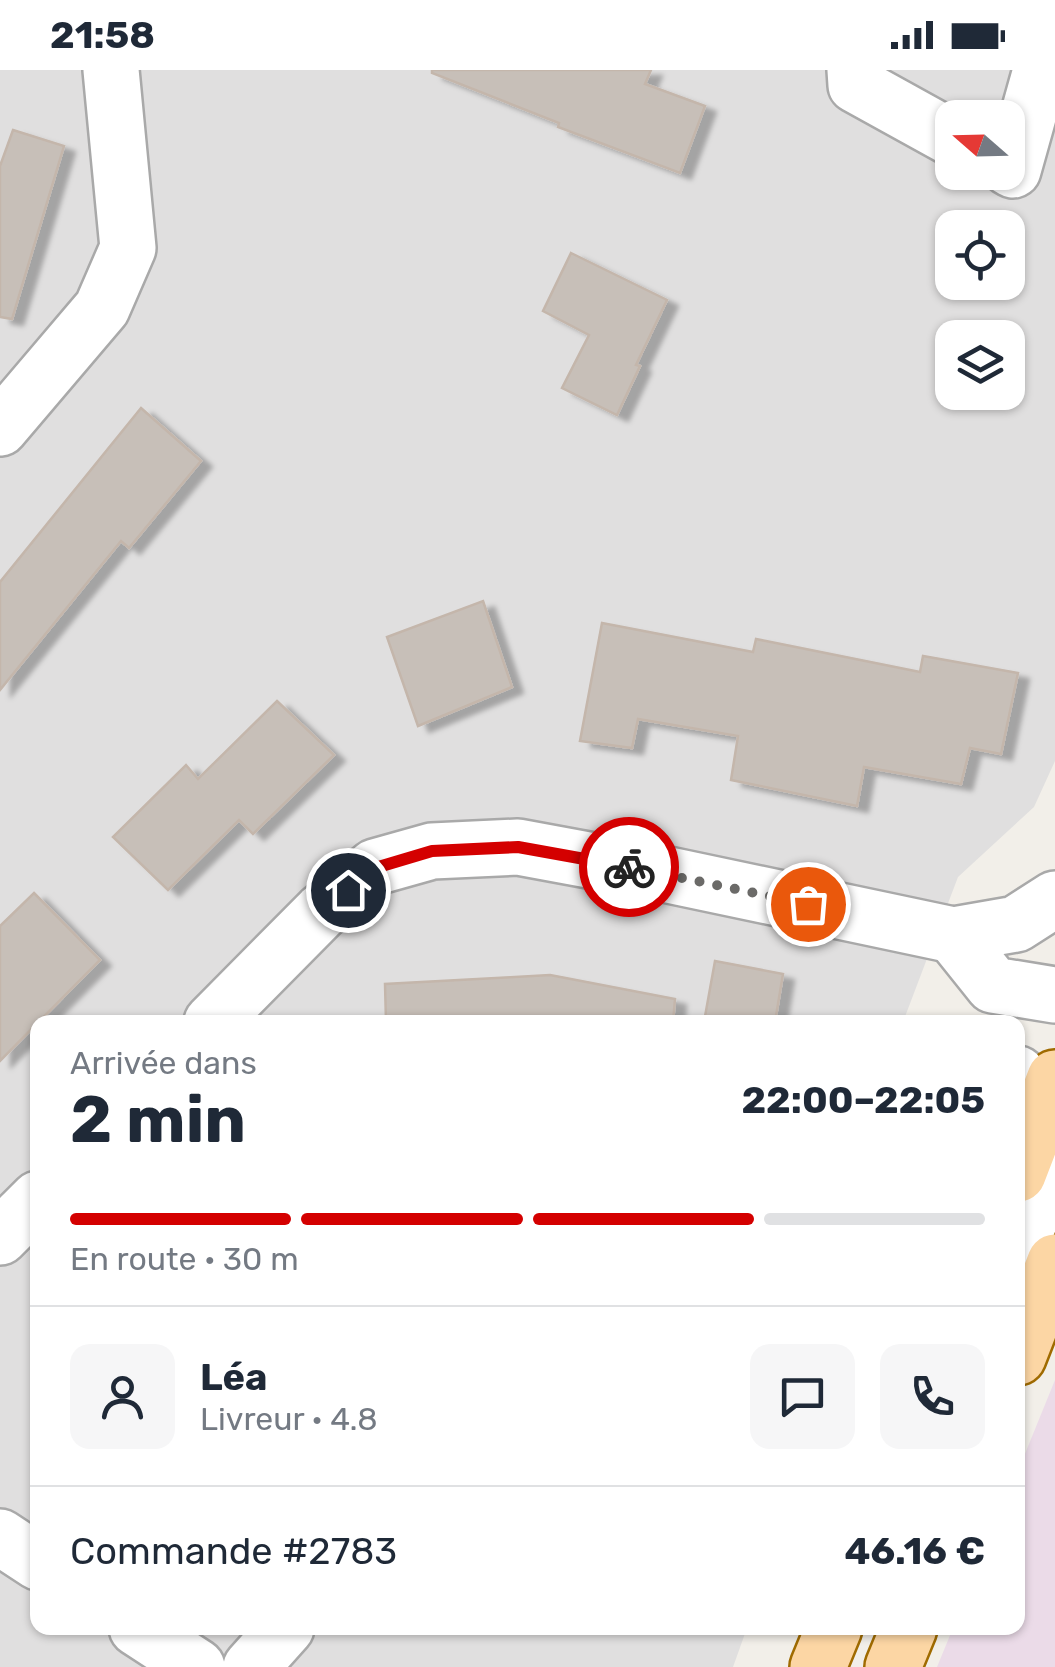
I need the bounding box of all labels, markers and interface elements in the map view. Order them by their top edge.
text: 21:58 [50,12,155,58]
north arrow [935,100,1025,190]
map controls [935,100,1025,410]
button: locate [935,210,1025,300]
button: layers [935,320,1025,410]
courier [579,817,679,917]
icon: bike [602,840,657,895]
pin [306,848,391,933]
pin [766,862,851,947]
icon: home [321,863,376,918]
icon: bag [781,877,836,932]
text: Arrivée dans [70,1044,257,1082]
text: 22:00–22:05 [741,1077,985,1123]
text: 2 min [70,1081,246,1158]
text: En route · 30 m [70,1240,299,1278]
button: person [70,1344,175,1449]
button: chat [750,1344,855,1449]
button: phone [880,1344,985,1449]
text: Léa [200,1354,268,1400]
text: Livreur · 4.8 [200,1400,378,1438]
text: Commande #2783 [70,1528,397,1574]
text: 46.16 € [844,1528,985,1574]

